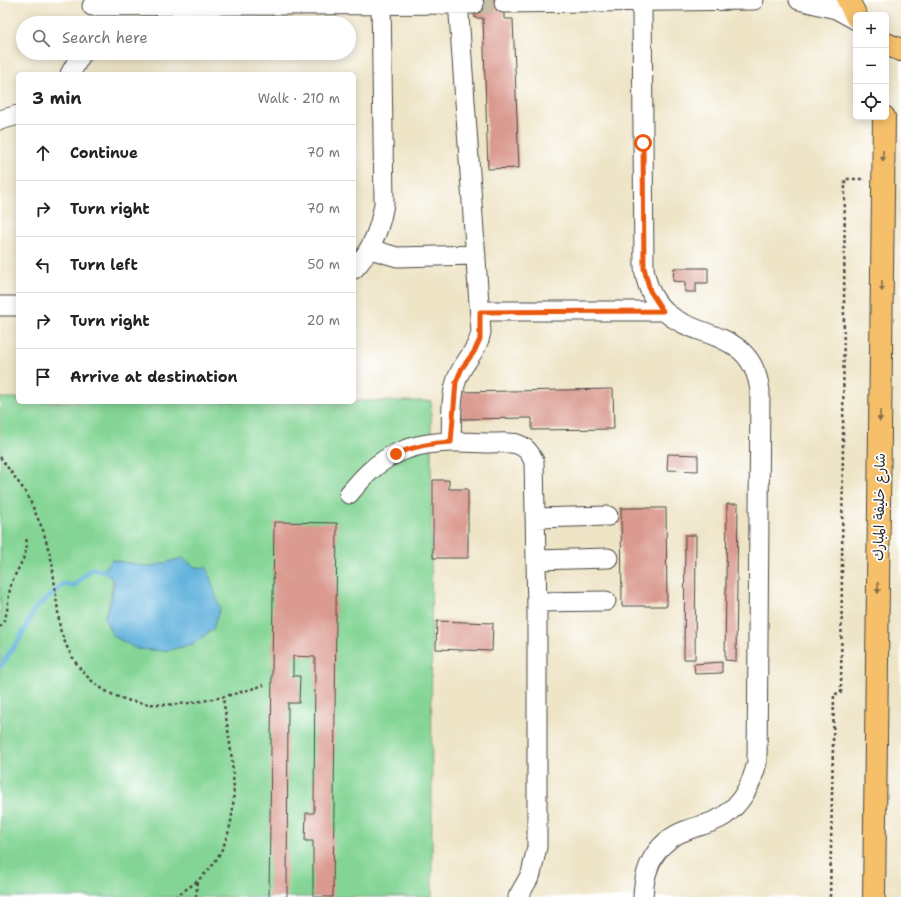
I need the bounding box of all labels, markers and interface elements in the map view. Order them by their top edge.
map controls [853,12,889,120]
button: + [853,12,889,48]
search box [16,16,356,60]
icon: search [30,27,52,49]
text: Search here [62,28,148,48]
button: − [853,48,889,84]
button: locate [853,84,889,120]
text: 3 min [32,87,82,109]
text: Walk · 210 m [258,90,340,107]
route start [634,134,652,152]
icon: ahead [32,142,54,164]
text: Continue [70,143,138,163]
text: 70 m [306,144,340,161]
one-way arrow [880,150,887,162]
icon: right [32,198,54,220]
text: Turn right [70,199,150,219]
text: 70 m [306,200,340,217]
icon: left [32,254,54,276]
text: Turn left [70,255,138,275]
text: 50 m [307,256,340,273]
one-way arrow [879,280,885,293]
icon: right [32,310,54,332]
text: Turn right [70,311,150,331]
text: 20 m [307,312,340,329]
icon: arrive [32,366,54,388]
text: Arrive at destination [70,367,238,387]
one-way arrow [877,410,883,423]
route end [387,445,405,463]
street label: شارع خليفة المبارك [869,453,890,561]
one-way arrow [875,582,881,595]

